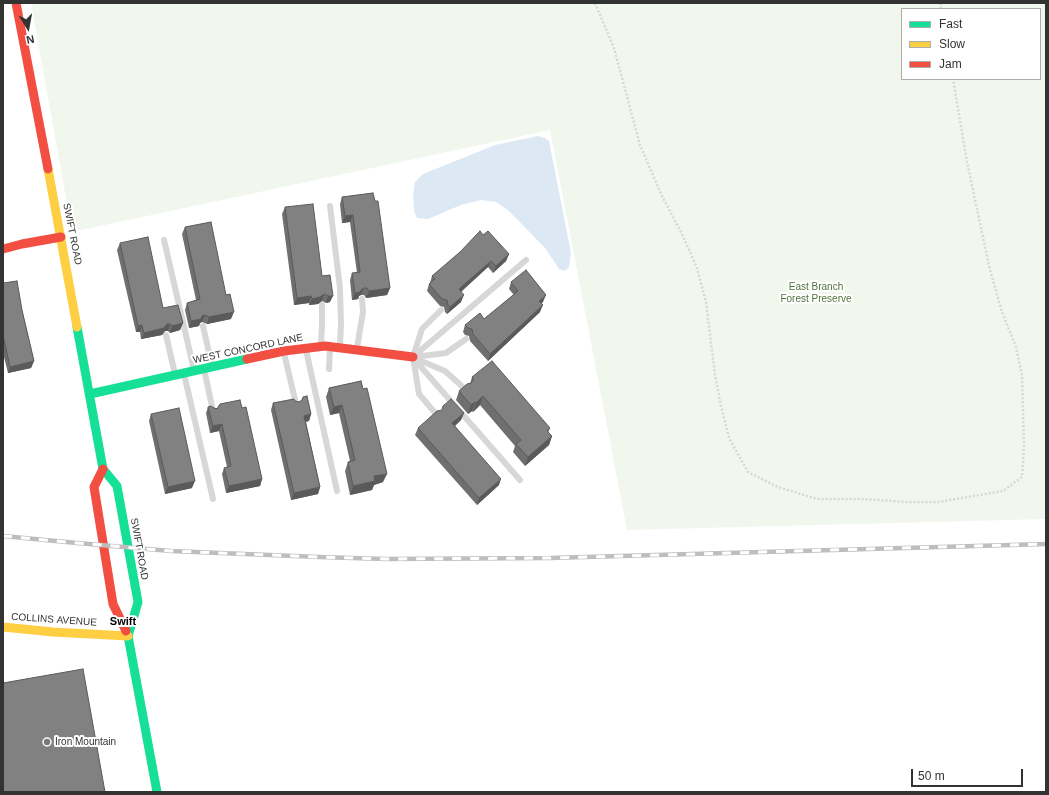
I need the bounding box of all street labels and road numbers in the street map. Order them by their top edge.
street label: SWIFT ROAD [60,202,84,266]
street label: WEST CONCORD LANE [192,331,304,367]
street label: SWIFT ROAD [128,517,150,581]
street label: COLLINS AVENUE [11,611,97,629]

